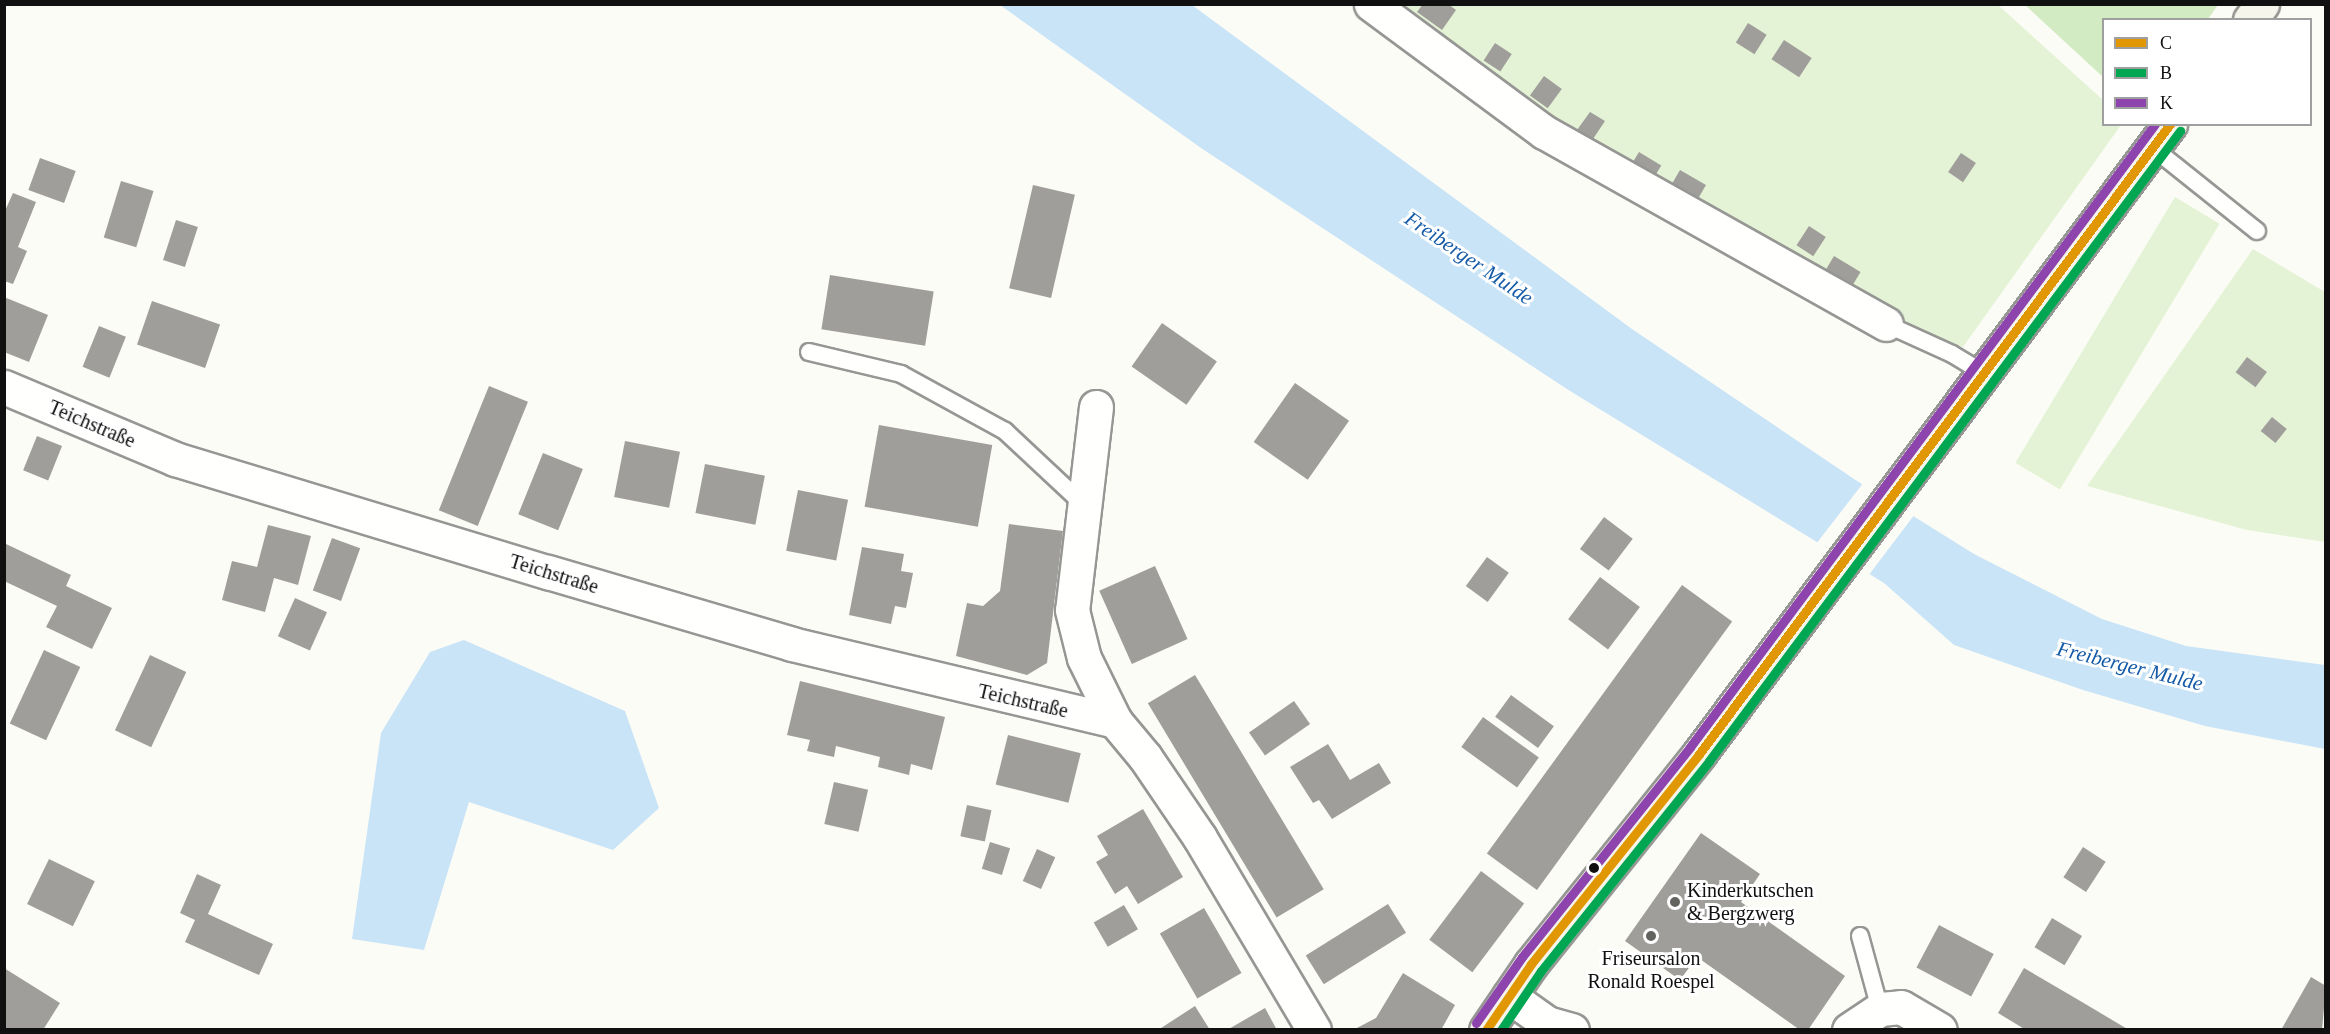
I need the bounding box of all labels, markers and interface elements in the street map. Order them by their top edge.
legend [2102,18,2312,126]
text: C [2160,33,2172,53]
text: B [2160,63,2172,83]
text: K [2160,93,2173,113]
water label: Freiberger Mulde [1400,206,1538,310]
street label: Teichstraße [45,395,139,453]
street label: Teichstraße [507,549,601,599]
water label: Freiberger Mulde [2054,636,2206,696]
street label: Teichstraße [976,679,1070,723]
unlabelled marker [1588,862,1600,874]
place label: Kinderkutschen & Bergzwerg [1687,879,1814,926]
marker: Kinderkutschen & Bergzwerg [1668,895,1682,909]
marker: Friseursalon Ronald Roespel [1644,929,1658,943]
place label: Friseursalon Ronald Roespel [1587,946,1715,993]

